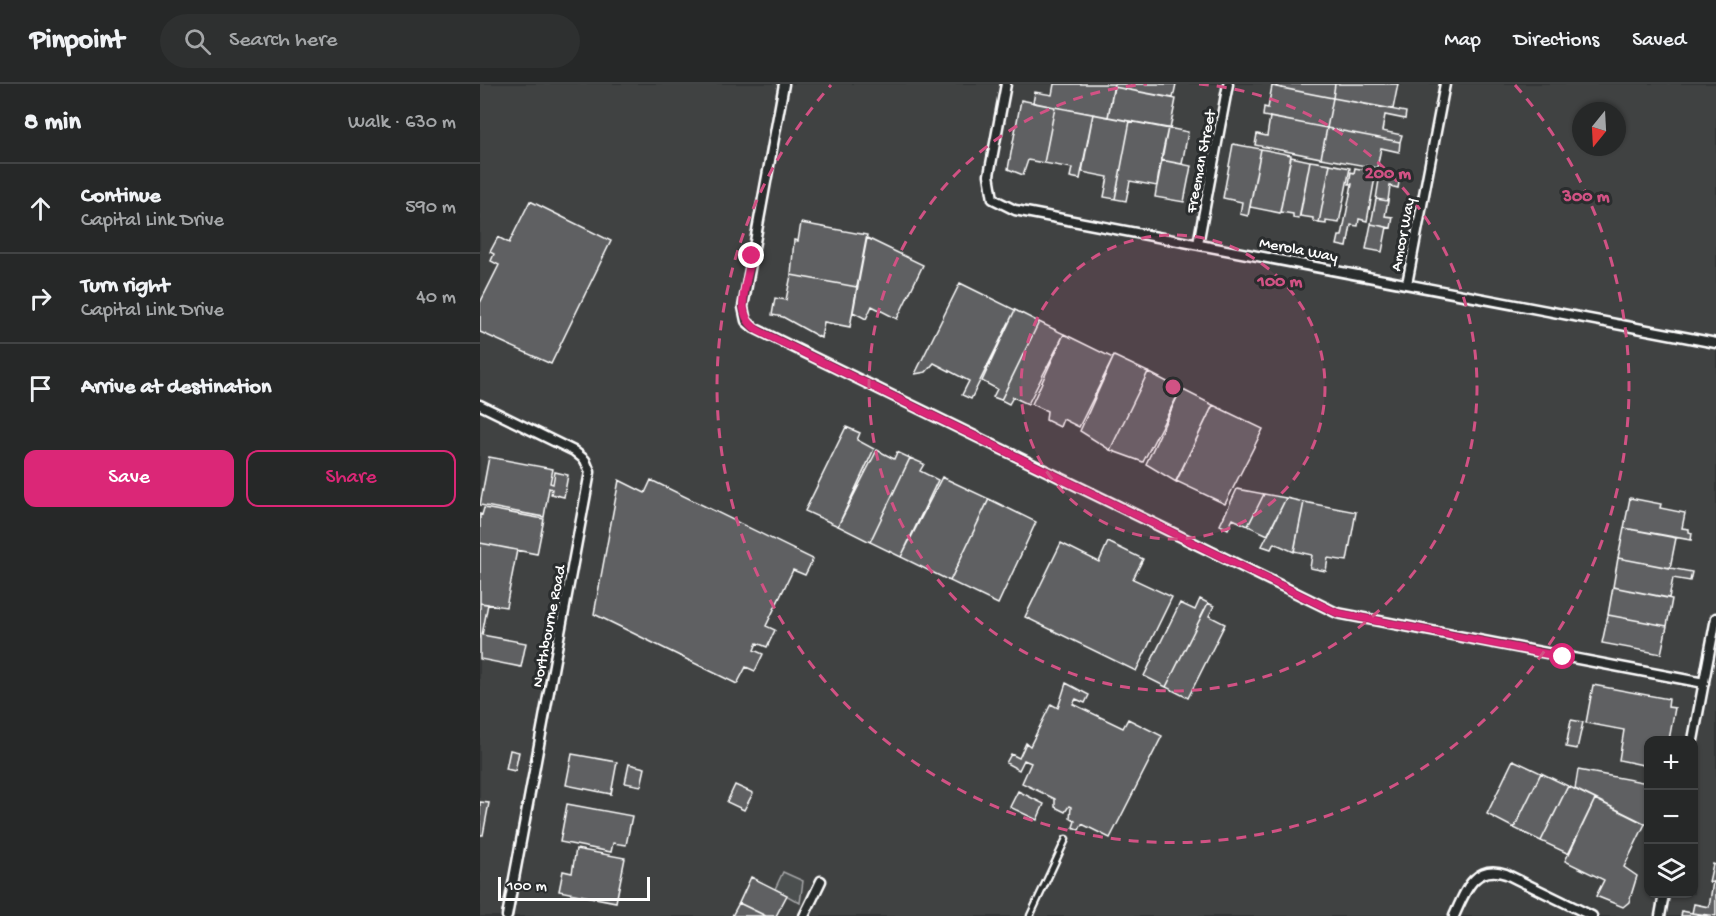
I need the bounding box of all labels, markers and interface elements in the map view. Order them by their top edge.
search box [160,14,580,68]
text: Pinpoint [30,25,124,58]
icon: search [181,25,214,58]
text: Search here [229,28,337,54]
text: Map [1444,29,1481,54]
text: Directions [1514,29,1599,54]
text: Saved [1632,29,1686,54]
north arrow [1572,102,1626,156]
street label: Freeman Street [1183,107,1222,216]
text: 8 min [24,108,81,139]
text: Walk · 630 m [348,112,456,135]
text: 200 m [1365,164,1411,185]
text: Continue [81,184,161,210]
text: 300 m [1562,187,1610,208]
icon: ahead [24,192,57,225]
street label: Amcor Way [1388,196,1421,273]
text: 590 m [405,197,456,220]
text: Capital Link Drive [81,210,224,233]
street label: Merola Way [1257,234,1339,268]
route end [738,242,764,268]
text: 100 m [1257,272,1303,293]
text: Turn right [81,274,169,300]
icon: right [24,282,57,315]
text: 40 m [416,287,456,310]
text: Capital Link Drive [81,300,224,323]
icon: arrive [24,372,57,405]
text: Arrive at destination [81,375,271,401]
centre of rings [1163,377,1183,397]
button: Save [24,450,234,507]
button: Share [246,450,456,507]
street label: Northbourne Road [529,562,572,689]
route start [1549,643,1575,669]
map controls [1644,736,1698,898]
button: + [1644,736,1698,790]
button: − [1644,790,1698,844]
button: layers [1644,844,1698,898]
scale bar [498,874,650,902]
text: 100 m [507,878,547,897]

